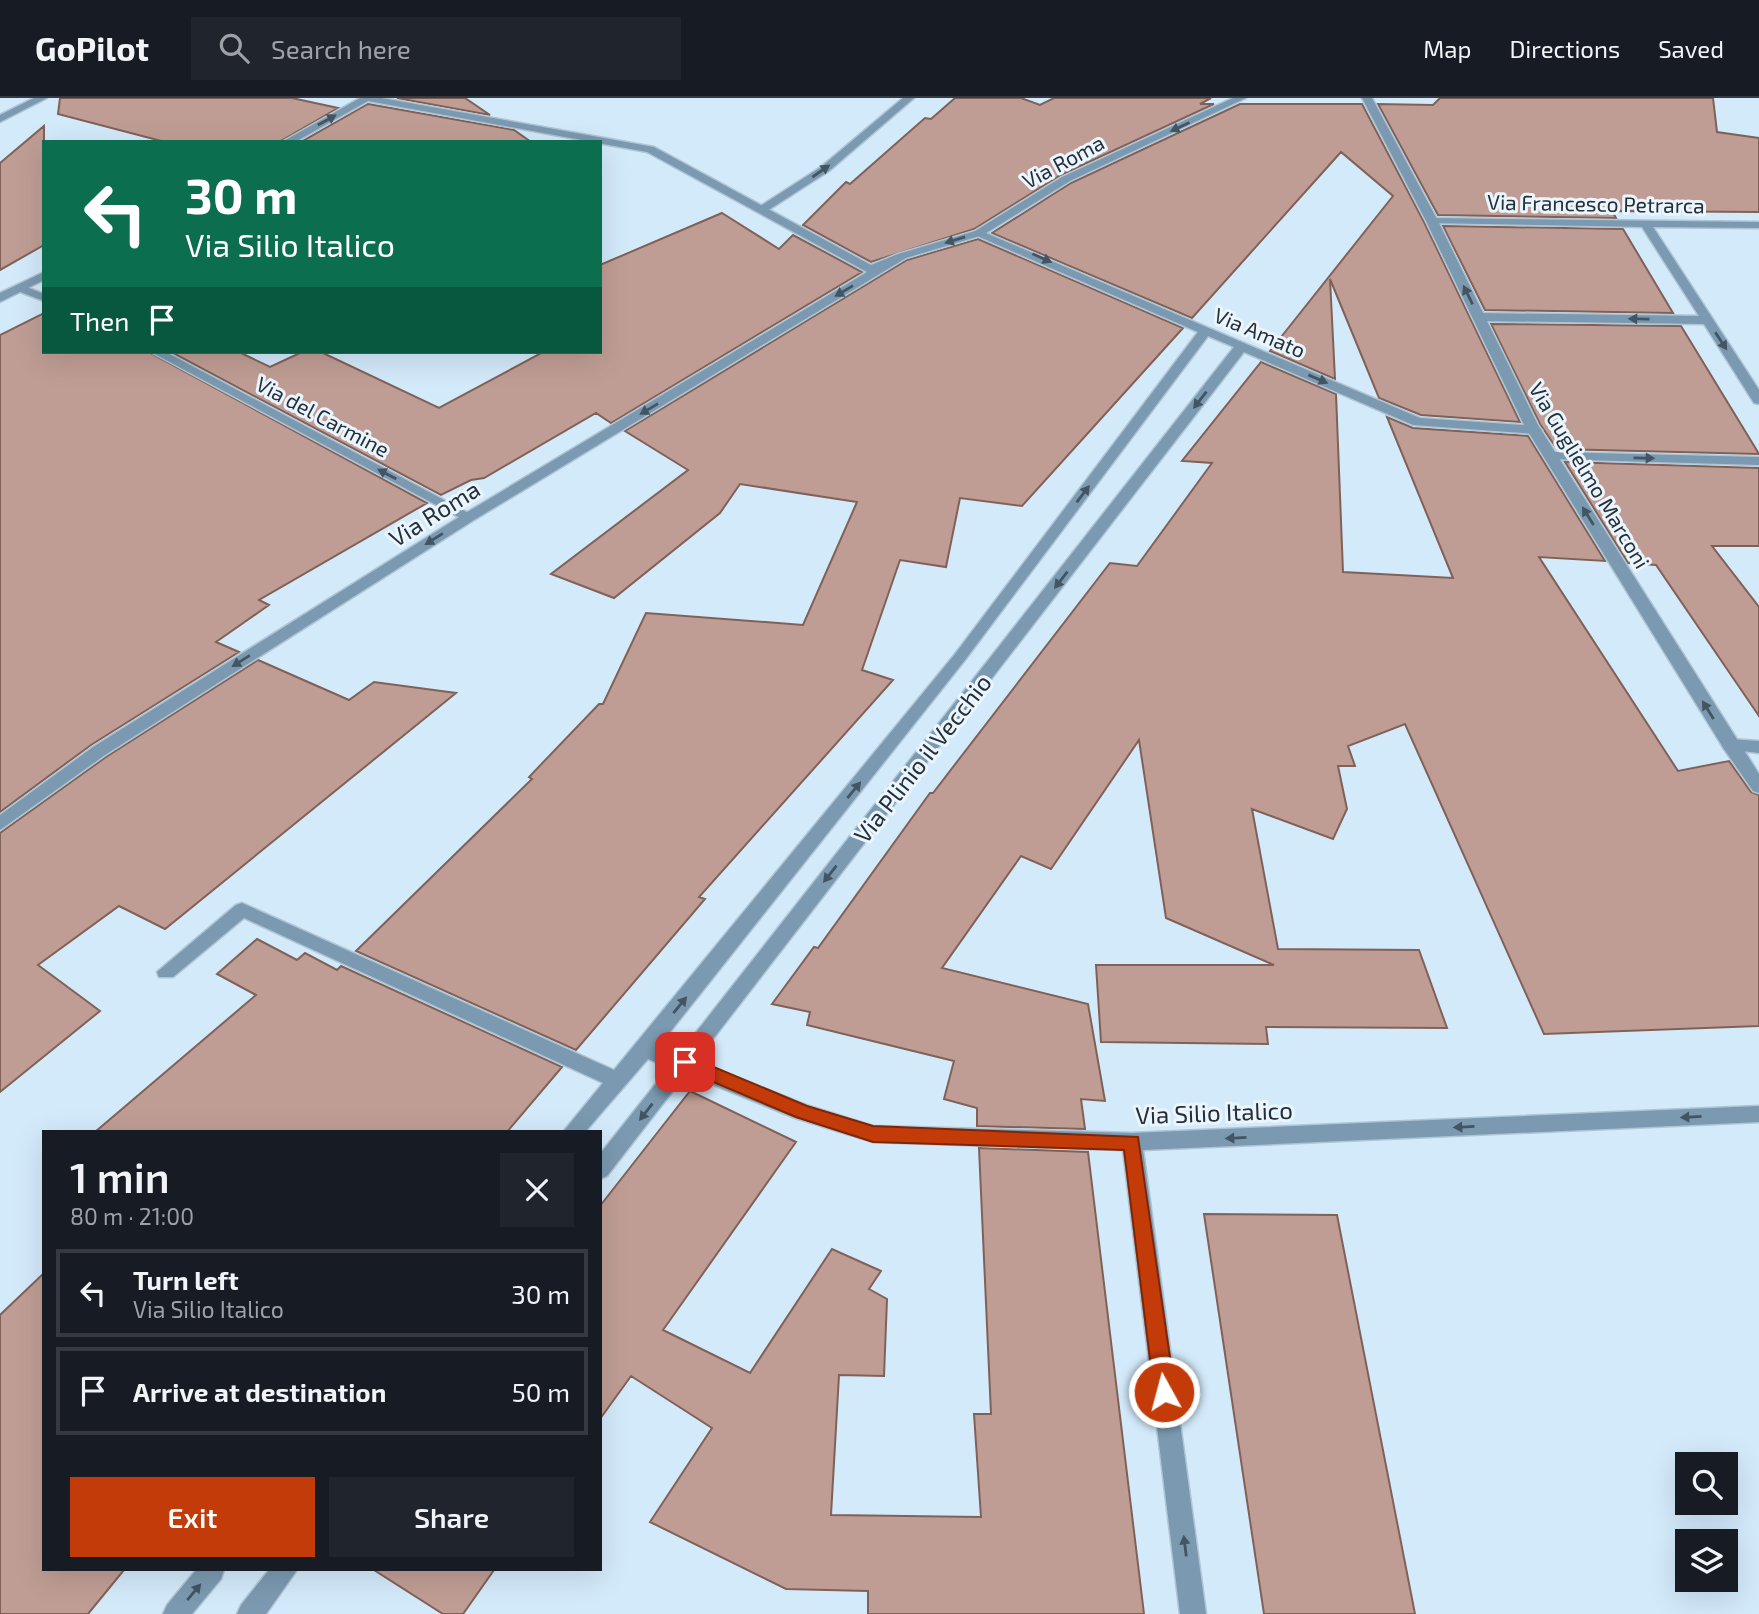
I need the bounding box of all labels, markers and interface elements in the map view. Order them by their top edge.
search box [191,17,681,80]
text: GoPilot [35,28,149,68]
icon: search [215,29,253,67]
text: Search here [271,33,411,64]
text: Map [1423,34,1471,63]
text: Directions [1509,34,1620,63]
text: Saved [1658,34,1724,63]
one-way arrow [317,114,336,126]
one-way arrow [1169,122,1190,133]
street label: Via Roma [1018,129,1108,193]
one-way arrow [812,164,830,178]
text: 30 m [185,165,297,224]
icon: left [70,168,161,259]
street label: Via Francesco Petrarca [1487,189,1705,217]
text: Via Silio Italico [185,225,395,263]
one-way arrow [945,235,966,245]
one-way arrow [1032,252,1052,264]
one-way arrow [834,285,853,297]
one-way arrow [1463,285,1474,305]
icon: arrive [143,301,181,339]
street label: Via Amato [1211,302,1309,362]
text: Then [70,305,129,336]
one-way arrow [1628,313,1650,325]
one-way arrow [1715,332,1728,351]
street label: Via del Carmine [252,370,394,462]
one-way arrow [1308,373,1329,384]
street label: Via Guglielmo Marconi [1525,377,1655,573]
one-way arrow [1193,390,1208,408]
one-way arrow [639,402,658,415]
one-way arrow [1634,453,1656,464]
one-way arrow [377,468,397,479]
street label: Via Roma [383,474,485,552]
one-way arrow [1076,484,1090,503]
one-way arrow [1582,507,1595,526]
one-way arrow [424,533,443,546]
one-way arrow [1053,570,1068,588]
one-way arrow [232,654,251,667]
street label: Via Plinio il Vecchio [847,668,997,848]
one-way arrow [1701,700,1714,719]
one-way arrow [846,781,861,799]
one-way arrow [823,865,838,883]
one-way arrow [673,997,688,1015]
pin [655,1032,715,1092]
icon: arrive [666,1043,704,1081]
street label: Via Silio Italico [1135,1095,1293,1129]
one-way arrow [638,1103,653,1121]
one-way arrow [1680,1112,1702,1123]
one-way arrow [1452,1122,1474,1133]
one-way arrow [1225,1132,1247,1143]
text: 1 min [70,1151,170,1201]
button: close [500,1153,574,1227]
text: 80 m · 21:00 [70,1202,194,1230]
text: Turn left [133,1264,239,1295]
icon: left [74,1274,112,1312]
text: 30 m [511,1278,570,1309]
text: Via Silio Italico [133,1295,284,1323]
position arrow [1127,1355,1201,1429]
icon: arrive [74,1372,112,1410]
text: Arrive at destination [133,1376,386,1407]
text: 50 m [512,1376,570,1407]
map controls [1675,1452,1738,1592]
button: search [1675,1452,1738,1515]
button: Exit [70,1477,315,1557]
button: Share [329,1477,574,1557]
button: layers [1675,1529,1738,1592]
one-way arrow [1179,1535,1190,1557]
one-way arrow [186,1583,201,1600]

